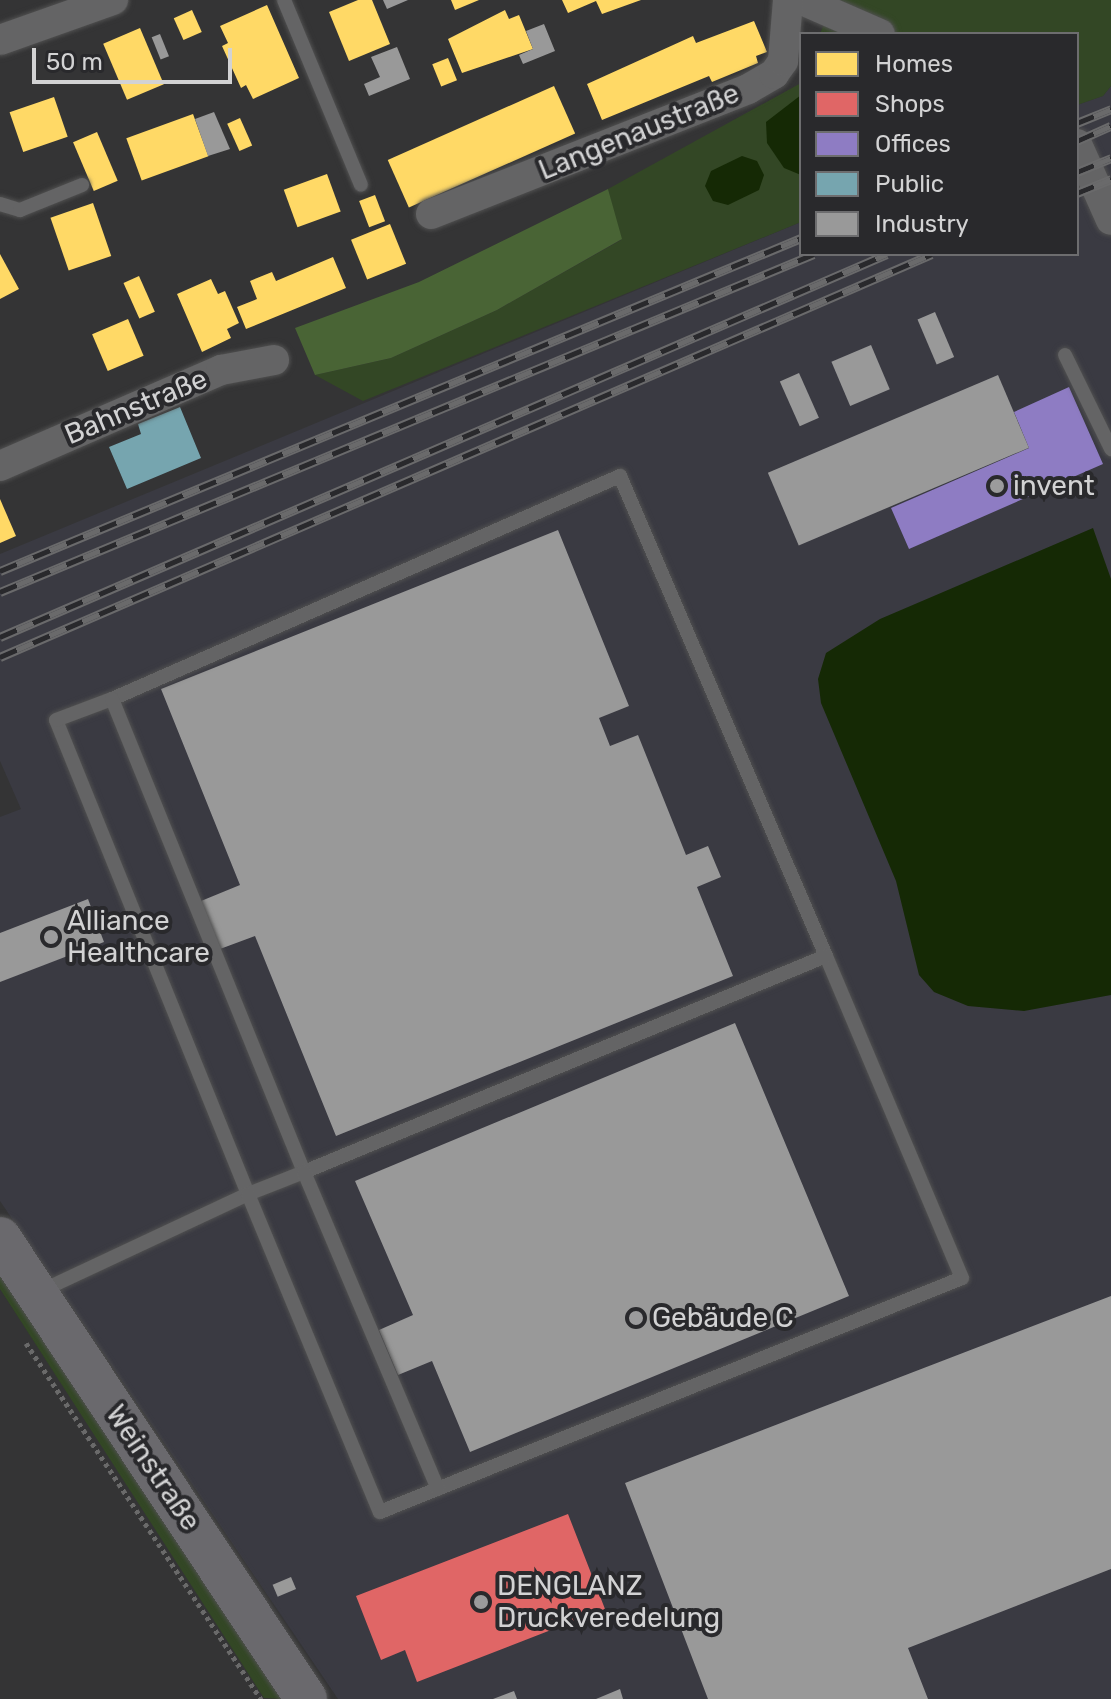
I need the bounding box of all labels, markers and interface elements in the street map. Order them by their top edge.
scale bar [36,32,236,82]
legend [799,32,1079,256]
text: 50 m [46,48,103,76]
text: Homes [875,50,953,78]
street label: Langenaustraße [534,77,744,187]
text: Shops [875,90,945,118]
text: Offices [875,130,951,158]
text: Public [875,170,944,198]
text: Industry [875,210,969,238]
street label: Bahnstraße [60,362,212,452]
place label: invent [1013,469,1095,503]
marker: invent [988,477,1006,495]
place label: Alliance Healthcare [67,904,210,970]
marker: Alliance Healthcare [42,928,60,946]
place label: Gebäude C [652,1301,794,1335]
marker: Gebäude C [627,1309,645,1327]
street label: Weinstraße [99,1399,207,1537]
place label: DENGLANZ Druckveredelung [497,1569,720,1635]
marker: DENGLANZ Druckveredelung [472,1593,490,1611]

